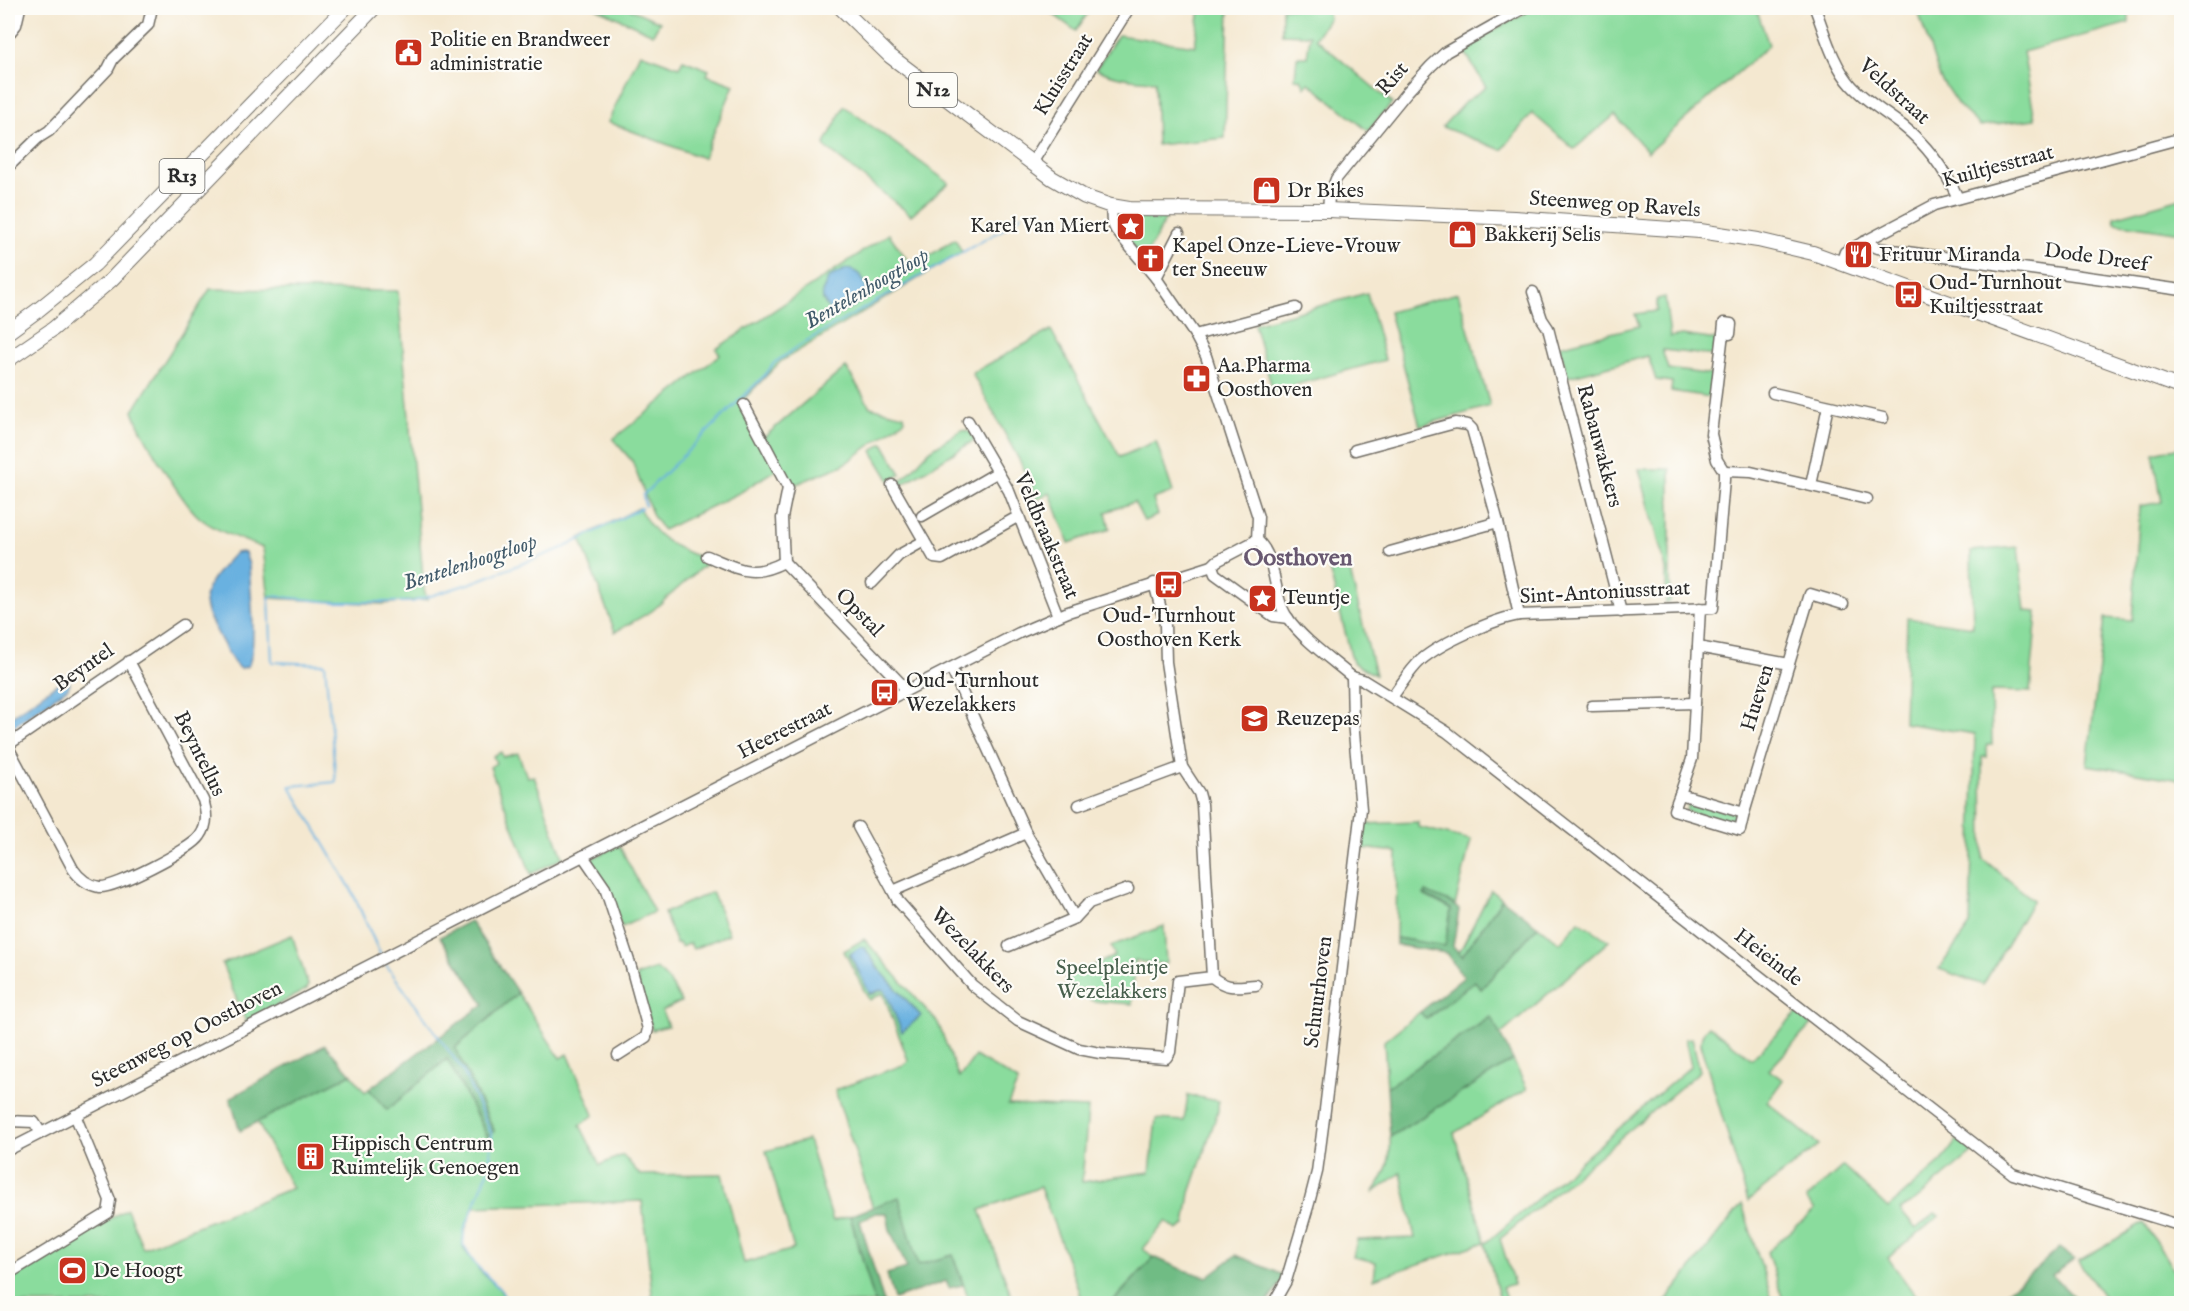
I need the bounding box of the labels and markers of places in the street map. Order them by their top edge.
place label: Politie en Brandweer administratie [430,27,611,78]
public building icon: Politie en Brandweer administratie [393,36,425,68]
shop icon: Dr Bikes [1250,175,1282,207]
place label: Dr Bikes [1287,178,1364,205]
place icon: Karel Van Miert [1114,210,1146,242]
place label: Karel Van Miert [970,213,1109,240]
shop icon: Bakkerij Selis [1447,219,1479,251]
place label: Bakkerij Selis [1484,222,1601,249]
place label: Kapel Onze-Lieve-Vrouw ter Sneeuw [1172,233,1401,284]
restaurant icon: Frituur Miranda [1842,239,1874,271]
church icon: Kapel Onze-Lieve-Vrouw ter Sneeuw [1135,242,1167,274]
place label: Frituur Miranda [1879,242,2021,269]
place label: Oud-Turnhout Kuiltjesstraat [1929,270,2062,321]
bus stop icon: Oud-Turnhout Kuiltjesstraat [1892,279,1924,311]
place label: Aa.Pharma Oosthoven [1216,353,1313,404]
pharmacy icon: Aa.Pharma Oosthoven [1180,362,1212,394]
bus stop icon: Oud-Turnhout Oosthoven Kerk [1153,569,1185,601]
place icon: Teuntje [1246,582,1278,614]
place label: Teuntje [1283,585,1350,612]
place label: Oud-Turnhout Oosthoven Kerk [1097,603,1242,654]
place label: Oud-Turnhout Wezelakkers [906,668,1039,719]
bus stop icon: Oud-Turnhout Wezelakkers [869,677,901,709]
school or university icon: Reuzepas [1239,703,1271,735]
place label: Reuzepas [1276,706,1360,733]
place label: Hippisch Centrum Ruimtelijk Genoegen [331,1131,519,1182]
building icon: Hippisch Centrum Ruimtelijk Genoegen [294,1140,326,1172]
sports icon: De Hoogt [56,1255,88,1287]
place label: De Hoogt [93,1258,183,1285]

